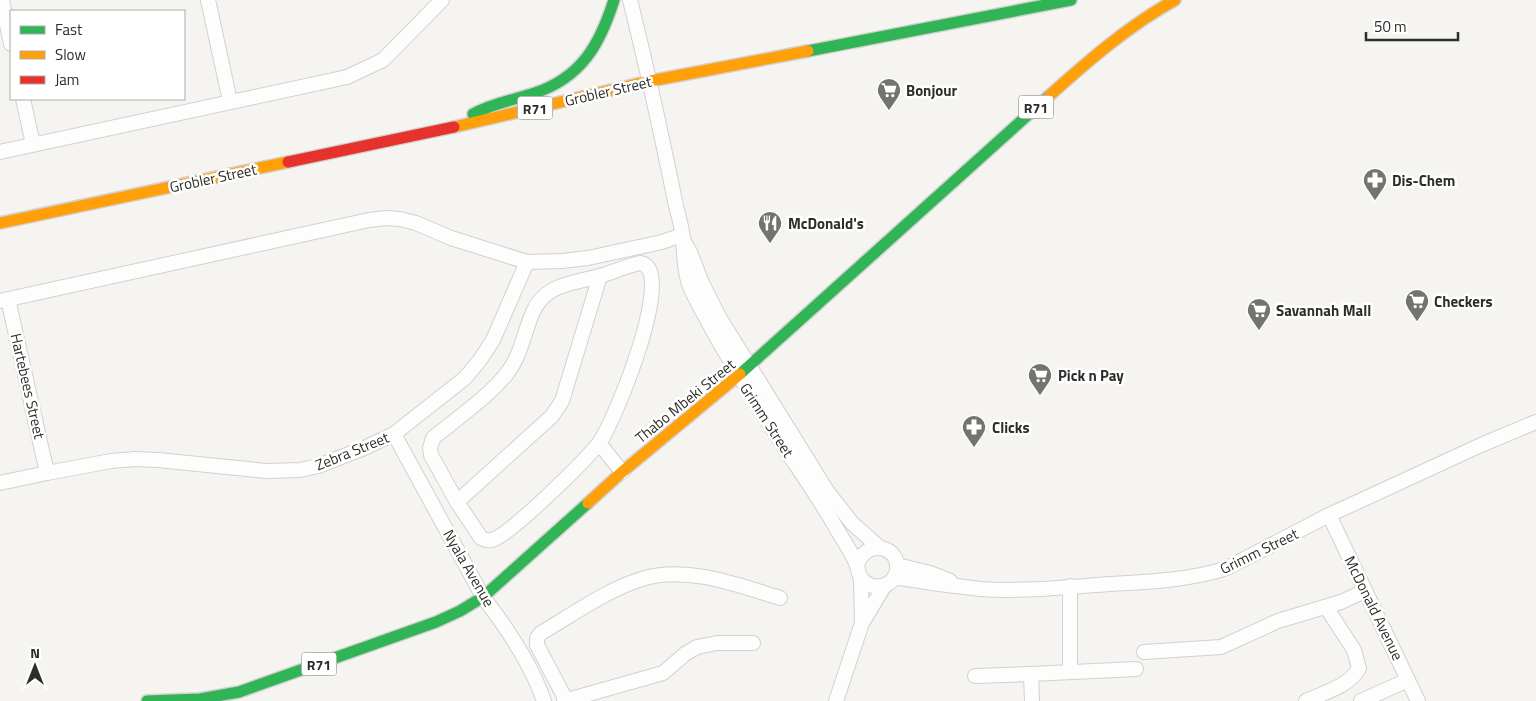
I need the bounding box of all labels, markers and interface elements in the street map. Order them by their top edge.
legend [10,10,185,100]
scale bar [1366,10,1458,42]
text: 50 m [1374,15,1407,38]
text: Fast [55,18,83,41]
text: Slow [55,43,86,66]
text: Jam [55,68,79,91]
street label: Grobler Street [562,70,654,112]
supermarket icon: Bonjour [876,77,902,111]
place label: Bonjour [906,79,958,102]
road number: R71 [1018,95,1054,118]
road number: R71 [518,96,552,120]
street label: Grobler Street [167,157,259,198]
pharmacy icon: Dis-Chem [1362,167,1388,201]
place label: Dis-Chem [1392,169,1455,192]
restaurant icon: McDonald's [757,210,783,244]
place label: McDonald's [788,212,864,235]
supermarket icon: Checkers [1404,288,1430,322]
place label: Checkers [1434,290,1493,313]
supermarket icon: Savannah Mall [1246,297,1272,331]
place label: Savannah Mall [1276,299,1371,322]
street label: Hartebees Street [5,331,51,442]
street label: Thabo Mbeki Street [630,353,741,449]
supermarket icon: Pick n Pay [1027,362,1053,396]
place label: Pick n Pay [1058,364,1124,387]
street label: Grimm Street [734,378,800,462]
pharmacy icon: Clicks [961,414,987,448]
place label: Clicks [992,416,1030,439]
street label: Zebra Street [312,425,393,476]
street label: Grimm Street [1216,522,1303,580]
street label: Nyala Avenue [438,525,500,611]
street label: McDonald Avenue [1339,552,1409,664]
north arrow [10,641,60,691]
text: N [30,642,40,663]
road number: R71 [302,652,336,676]

